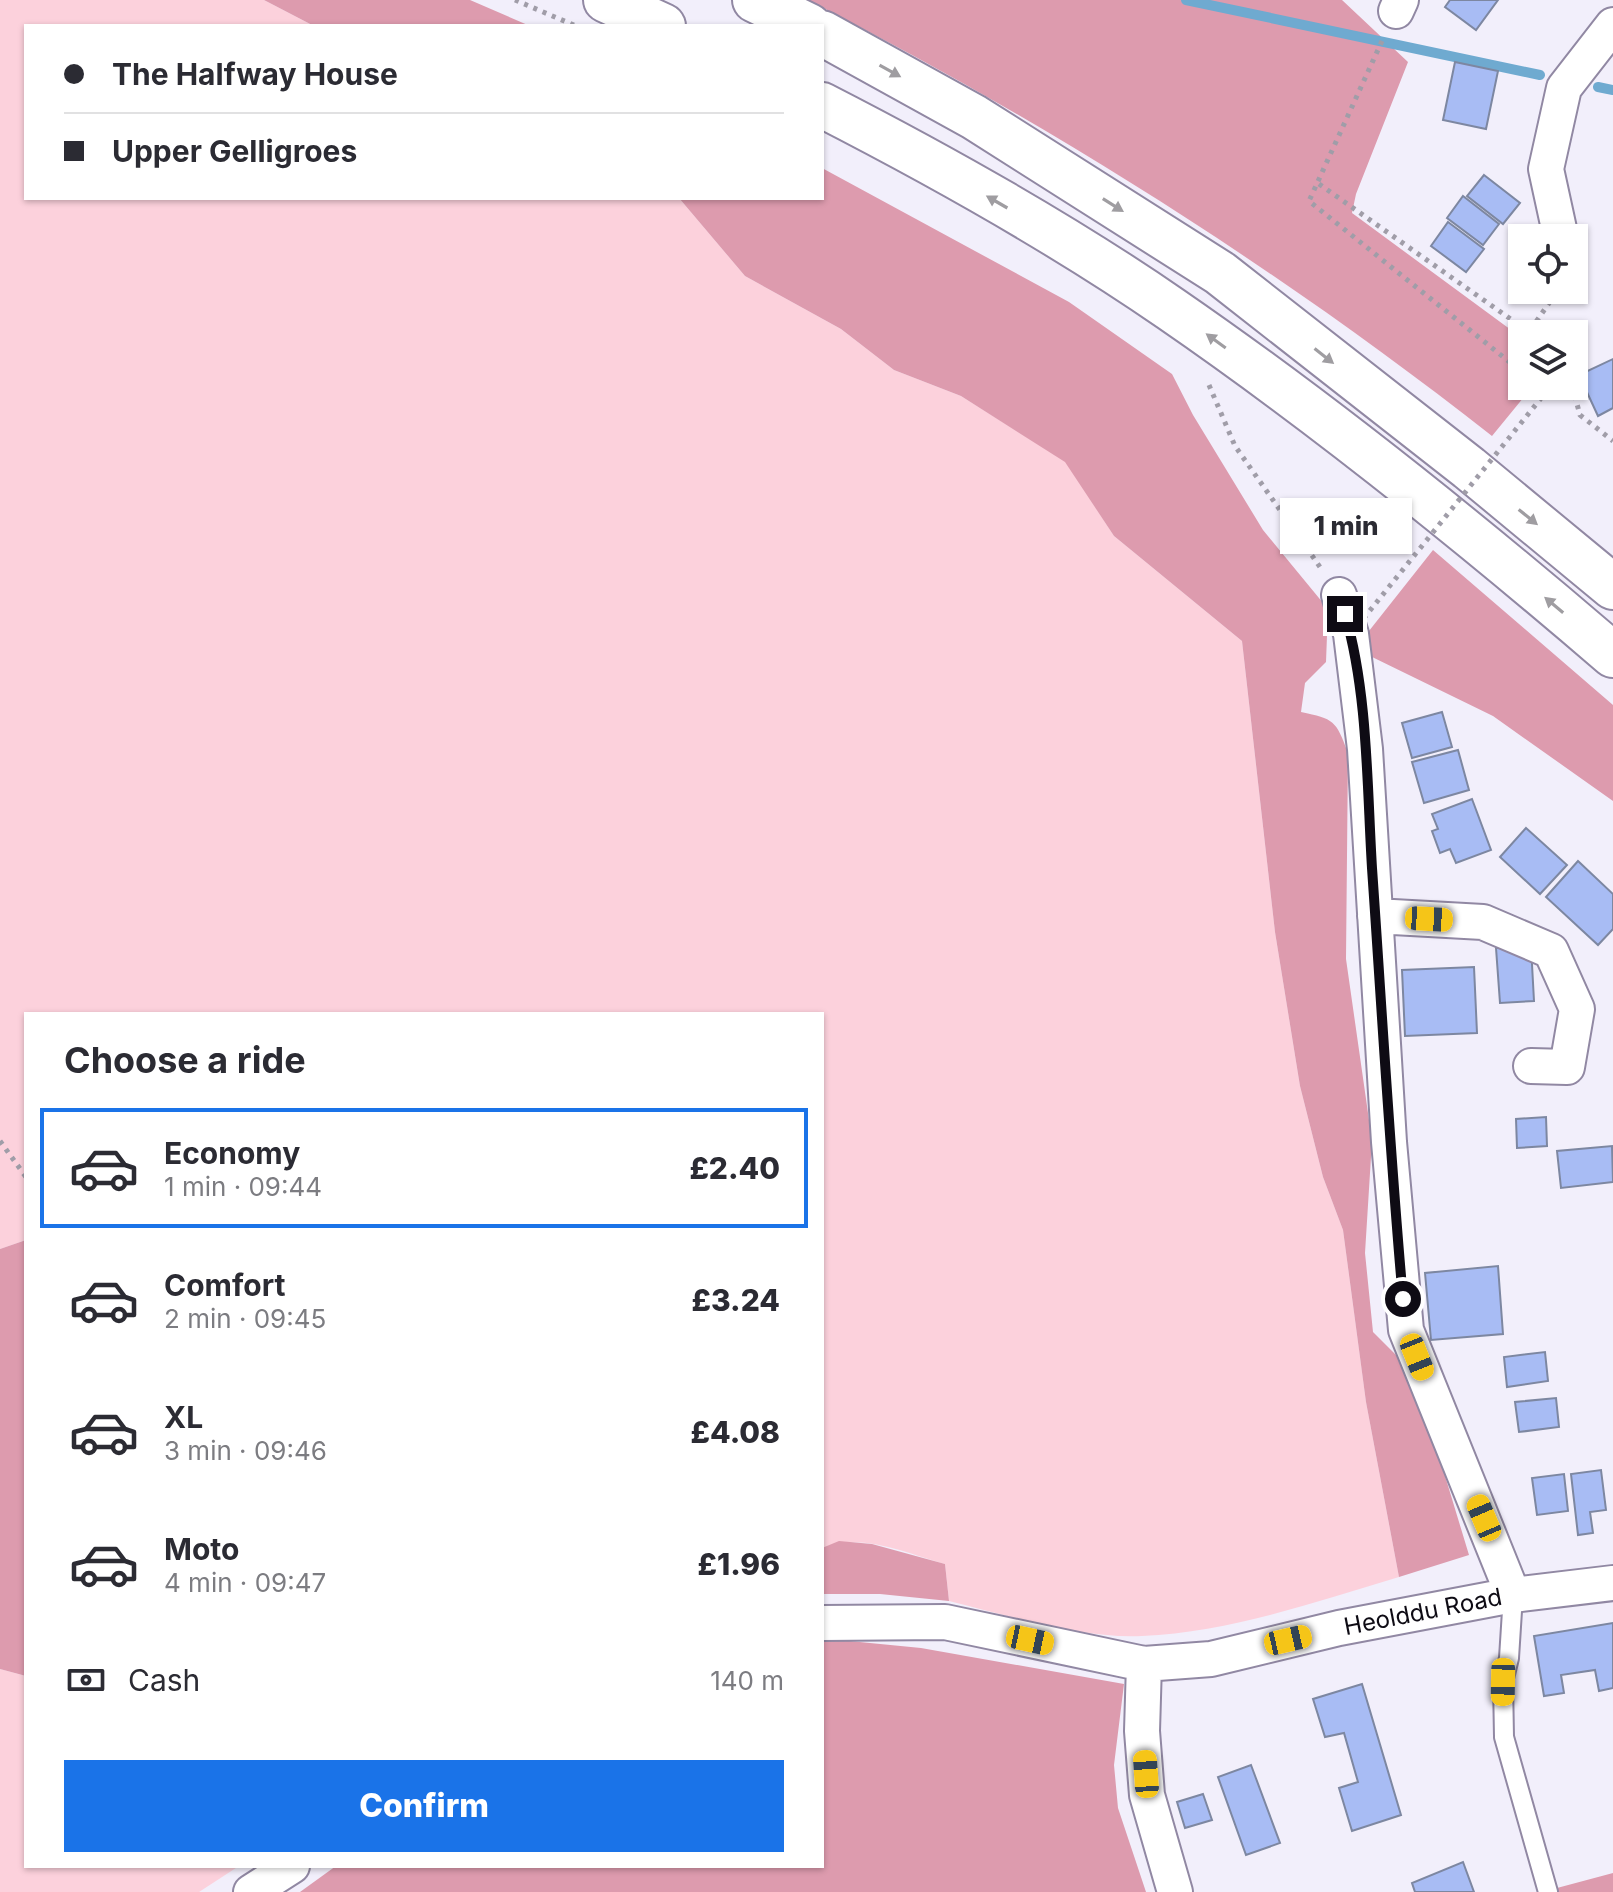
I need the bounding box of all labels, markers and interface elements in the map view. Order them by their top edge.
text: The Halfway House [112,56,398,92]
one-way arrow [879,64,902,77]
text: Upper Gelligroes [112,133,357,169]
one-way arrow [986,195,1008,209]
one-way arrow [1102,198,1124,212]
map controls [1508,224,1588,400]
button: locate [1508,224,1588,304]
button: layers [1508,320,1588,400]
one-way arrow [1206,334,1227,350]
one-way arrow [1314,347,1334,363]
callout: 1 min [1279,498,1411,554]
one-way arrow [1518,508,1538,525]
text: 1 min [1313,510,1379,541]
route end [1327,596,1363,632]
one-way arrow [1544,597,1564,614]
car [1404,906,1454,932]
text: Choose a ride [64,1038,306,1082]
icon: car [68,1132,140,1204]
text: Economy [164,1135,300,1171]
text: £2.40 [689,1150,780,1186]
text: 1 min · 09:44 [164,1171,322,1202]
icon: car [68,1264,140,1336]
text: Comfort [164,1267,285,1303]
route start [1385,1281,1421,1317]
text: £3.24 [692,1282,780,1318]
text: 2 min · 09:45 [164,1303,326,1334]
car [1397,1330,1437,1384]
icon: car [68,1396,140,1468]
text: XL [164,1399,203,1435]
text: £4.08 [691,1414,780,1450]
text: 3 min · 09:46 [164,1435,327,1466]
car [1464,1491,1504,1545]
icon: car [68,1528,140,1600]
text: Moto [164,1531,239,1567]
text: £1.96 [697,1546,780,1582]
text: 4 min · 09:47 [164,1567,326,1598]
street label: Heolddu Road [1341,1582,1504,1641]
car [1004,1623,1056,1657]
car [1262,1623,1314,1657]
icon: cash [64,1658,108,1702]
car [1491,1658,1515,1706]
text: Cash [128,1662,200,1698]
text: 140 m [710,1665,784,1696]
car [1132,1749,1160,1799]
button: Confirm [64,1760,784,1852]

